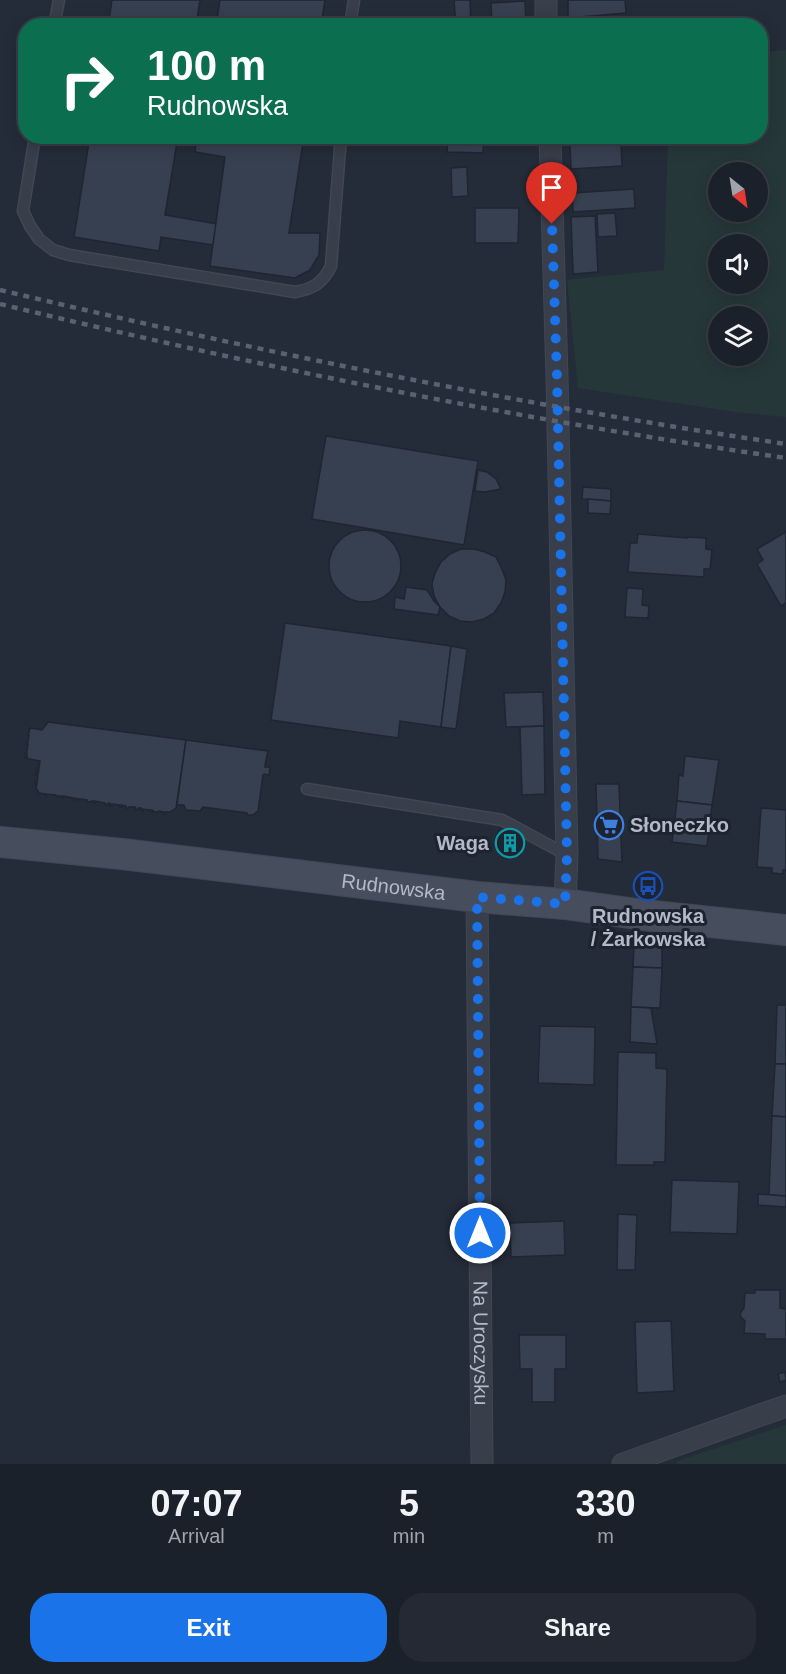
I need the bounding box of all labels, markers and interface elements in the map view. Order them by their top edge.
icon: right [48,42,126,120]
text: 100 m [147,42,266,89]
text: Rudnowska [147,91,288,121]
pin [526,162,577,224]
north arrow [708,162,768,222]
map controls [708,162,768,366]
icon: arrive [535,171,568,204]
button: sound [708,234,768,294]
button: layers [708,306,768,366]
supermarket icon: Słoneczko [593,809,625,841]
place label: Słoneczko [630,814,729,836]
building icon: Waga [494,827,526,859]
place label: Waga [436,832,490,854]
street label: Rudnowska [340,870,448,904]
bus stop icon: Rudnowska / Żarkowska [632,870,664,902]
place label: Rudnowska / Żarkowska [591,905,706,950]
position arrow [448,1201,512,1265]
street label: Na Uroczysku [469,1281,492,1405]
text: 07:07 [150,1483,242,1524]
text: 5 [399,1483,419,1524]
text: 330 [575,1483,636,1524]
text: Arrival [168,1525,225,1547]
text: min [393,1525,425,1547]
text: m [597,1525,614,1547]
button: Exit [30,1593,387,1662]
button: Share [399,1593,756,1662]

